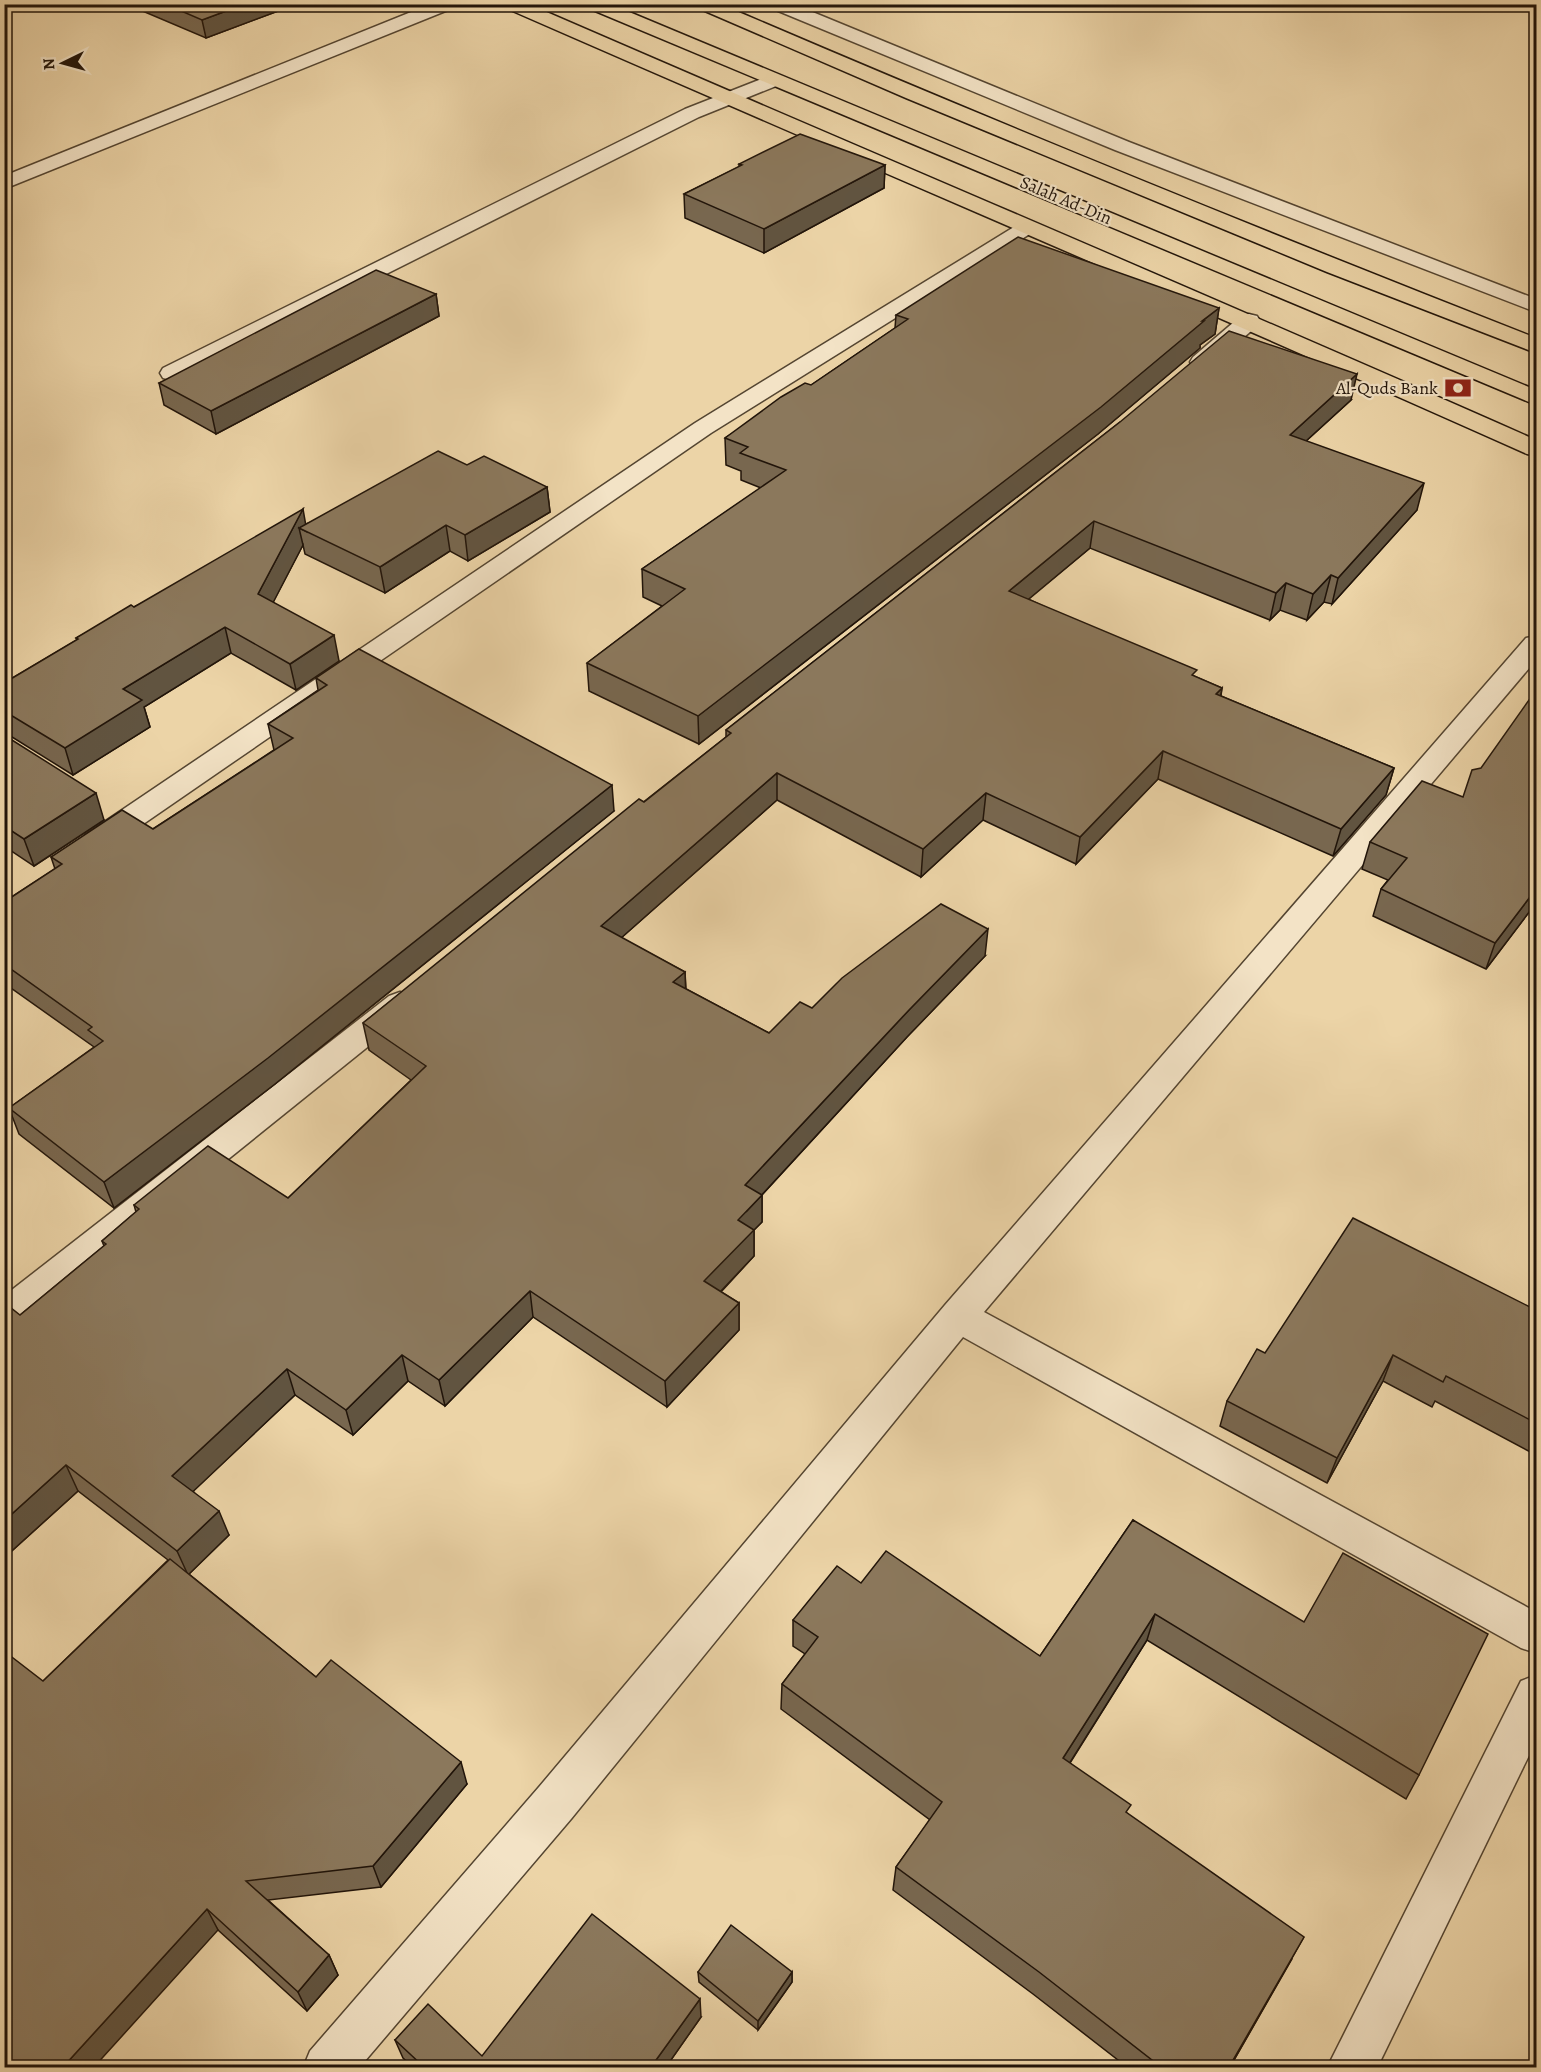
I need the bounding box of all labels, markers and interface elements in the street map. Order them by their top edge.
north arrow [33,33,93,93]
text: N [38,57,61,71]
street label: Salah Ad-Din [1017,170,1116,230]
bank icon: Al-Quds Bank [1443,373,1473,403]
place label: Al-Quds Bank [1335,376,1438,400]

